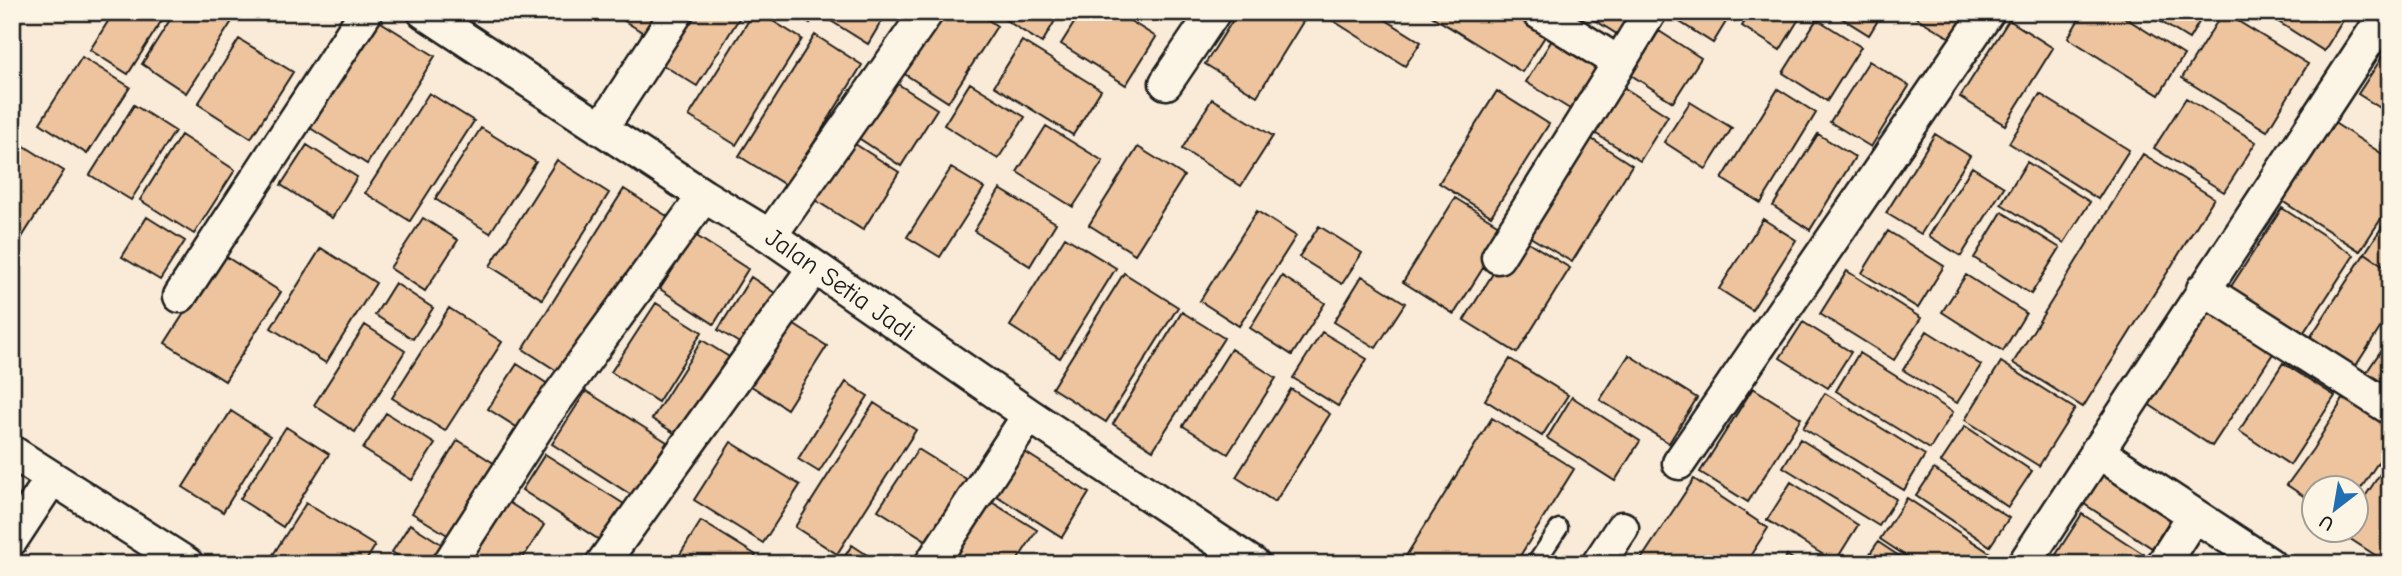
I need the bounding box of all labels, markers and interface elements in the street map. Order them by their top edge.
street label: Jalan Setia Jadi [760,222,920,348]
north arrow [2300,475,2370,544]
text: U [2316,510,2338,535]

